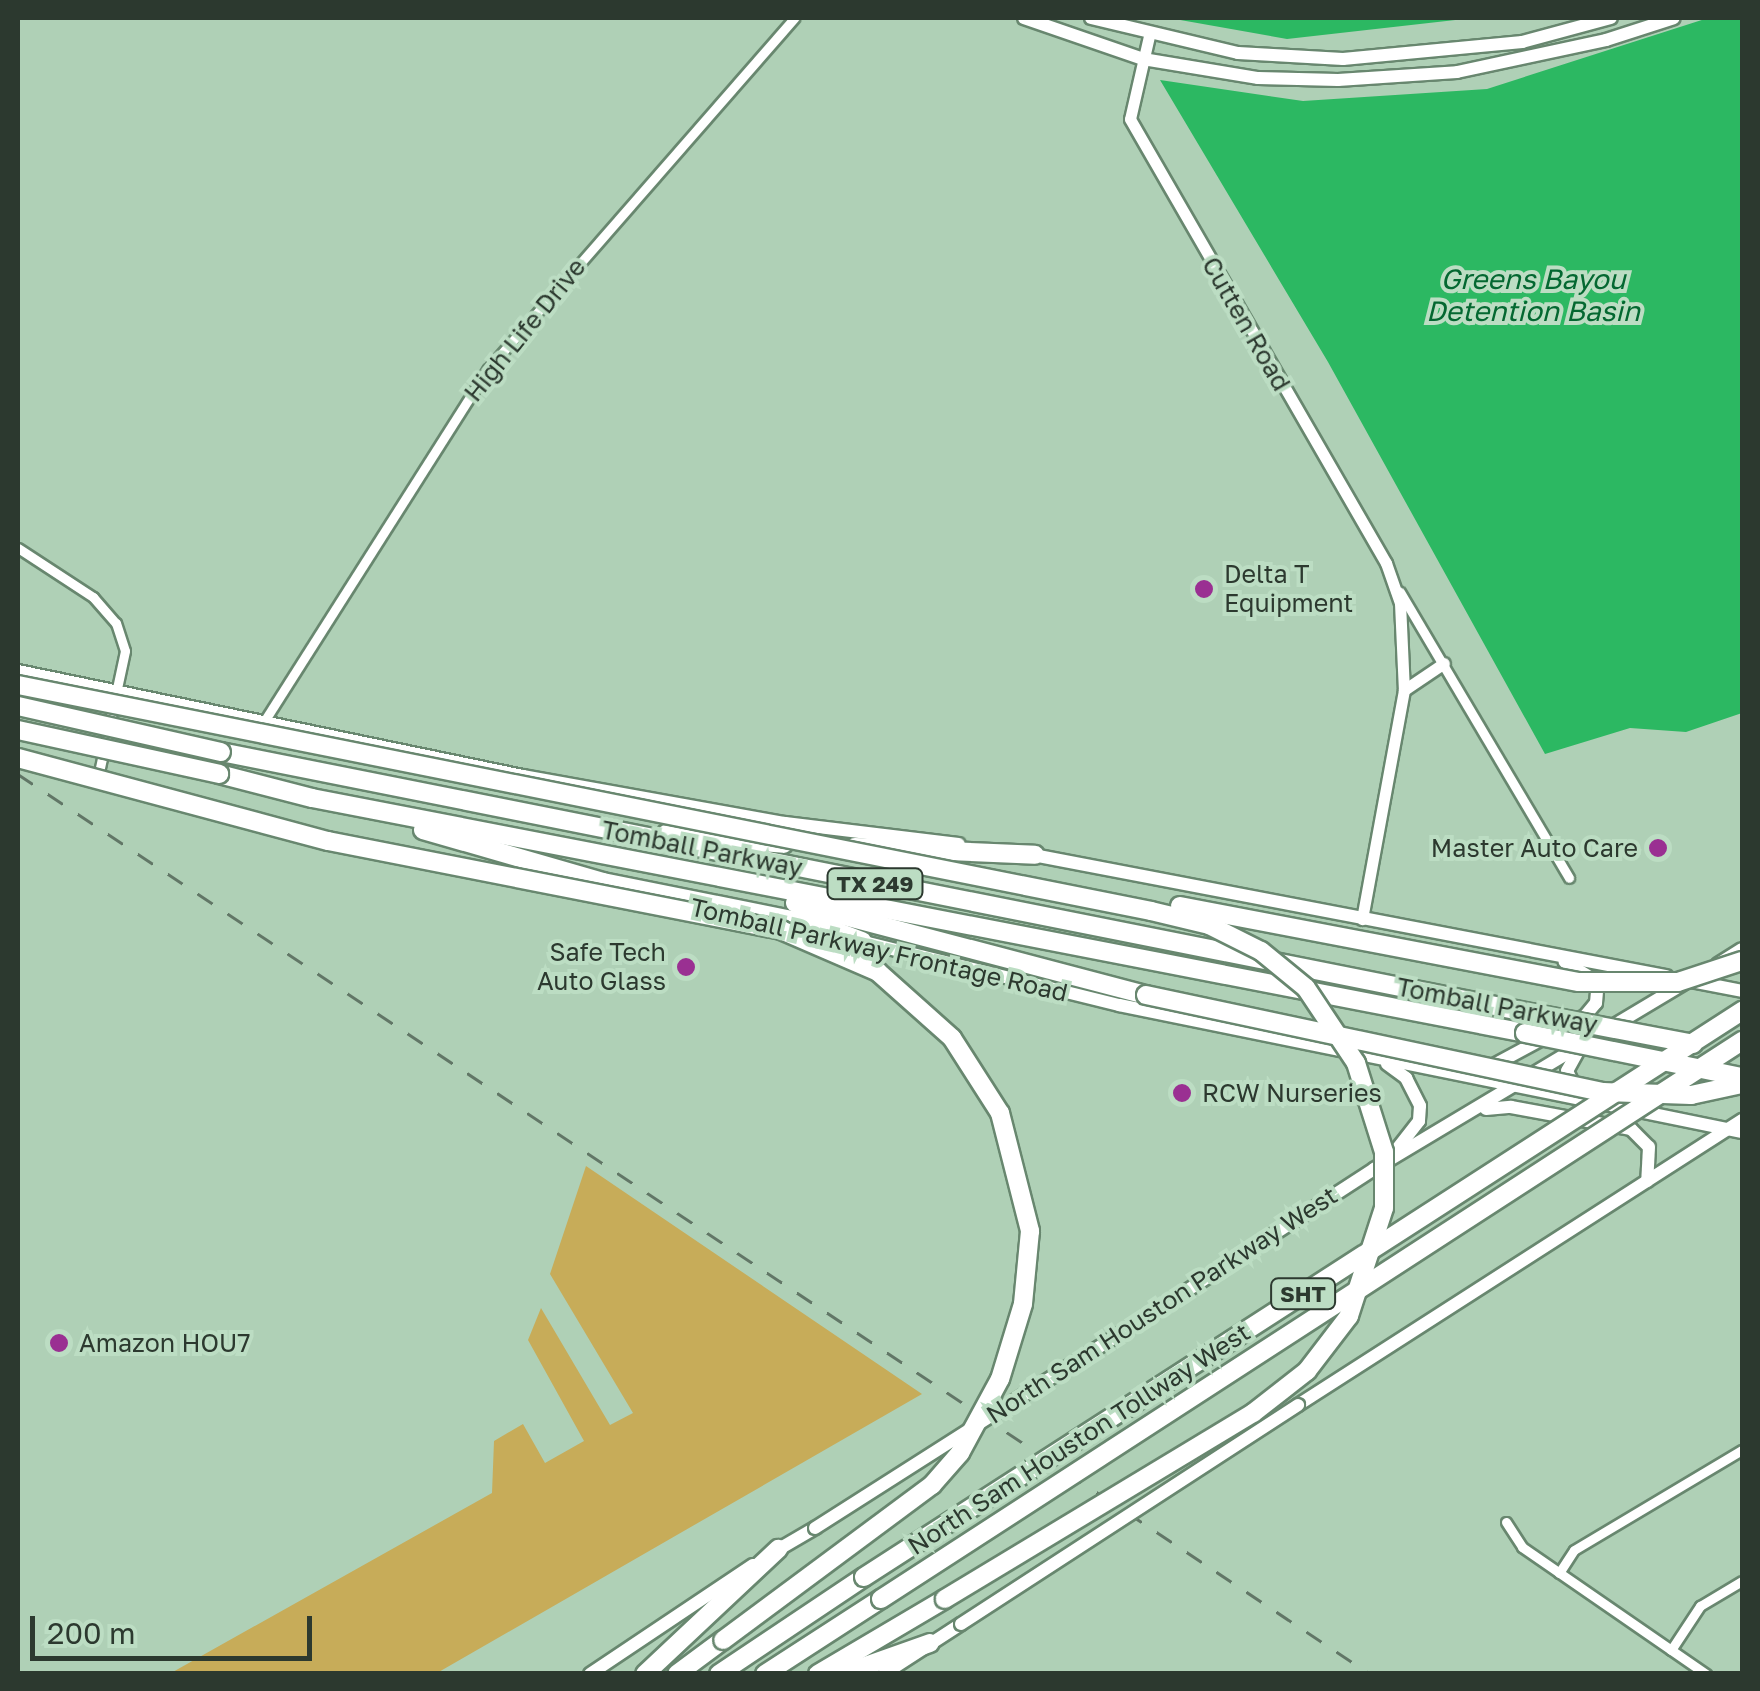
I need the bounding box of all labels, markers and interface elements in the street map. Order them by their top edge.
street label: High Life Drive [458,252,592,408]
street label: Cutten Road [1196,252,1296,396]
water label: Greens Bayou Detention Basin [1426,262,1640,328]
place label: Delta T Equipment [1224,560,1353,619]
marker: Delta T Equipment [1193,578,1215,600]
street label: Tomball Parkway [599,815,805,883]
place label: Master Auto Care [1431,833,1638,863]
marker: Master Auto Care [1647,837,1669,859]
road number: TX 249 [825,867,925,901]
street label: Tomball Parkway Frontage Road [688,892,1070,1008]
place label: Safe Tech Auto Glass [537,938,666,997]
marker: Safe Tech Auto Glass [675,956,697,978]
street label: Tomball Parkway [1394,972,1600,1040]
place label: RCW Nurseries [1202,1078,1382,1108]
marker: RCW Nurseries [1171,1082,1193,1104]
street label: North Sam Houston Parkway West [981,1180,1343,1430]
road number: SHT [1268,1277,1338,1311]
street label: North Sam Houston Tollway West [902,1317,1256,1561]
place label: Amazon HOU7 [79,1328,250,1358]
marker: Amazon HOU7 [48,1332,70,1354]
scale bar [35,1596,318,1658]
text: 200 m [47,1615,136,1651]

